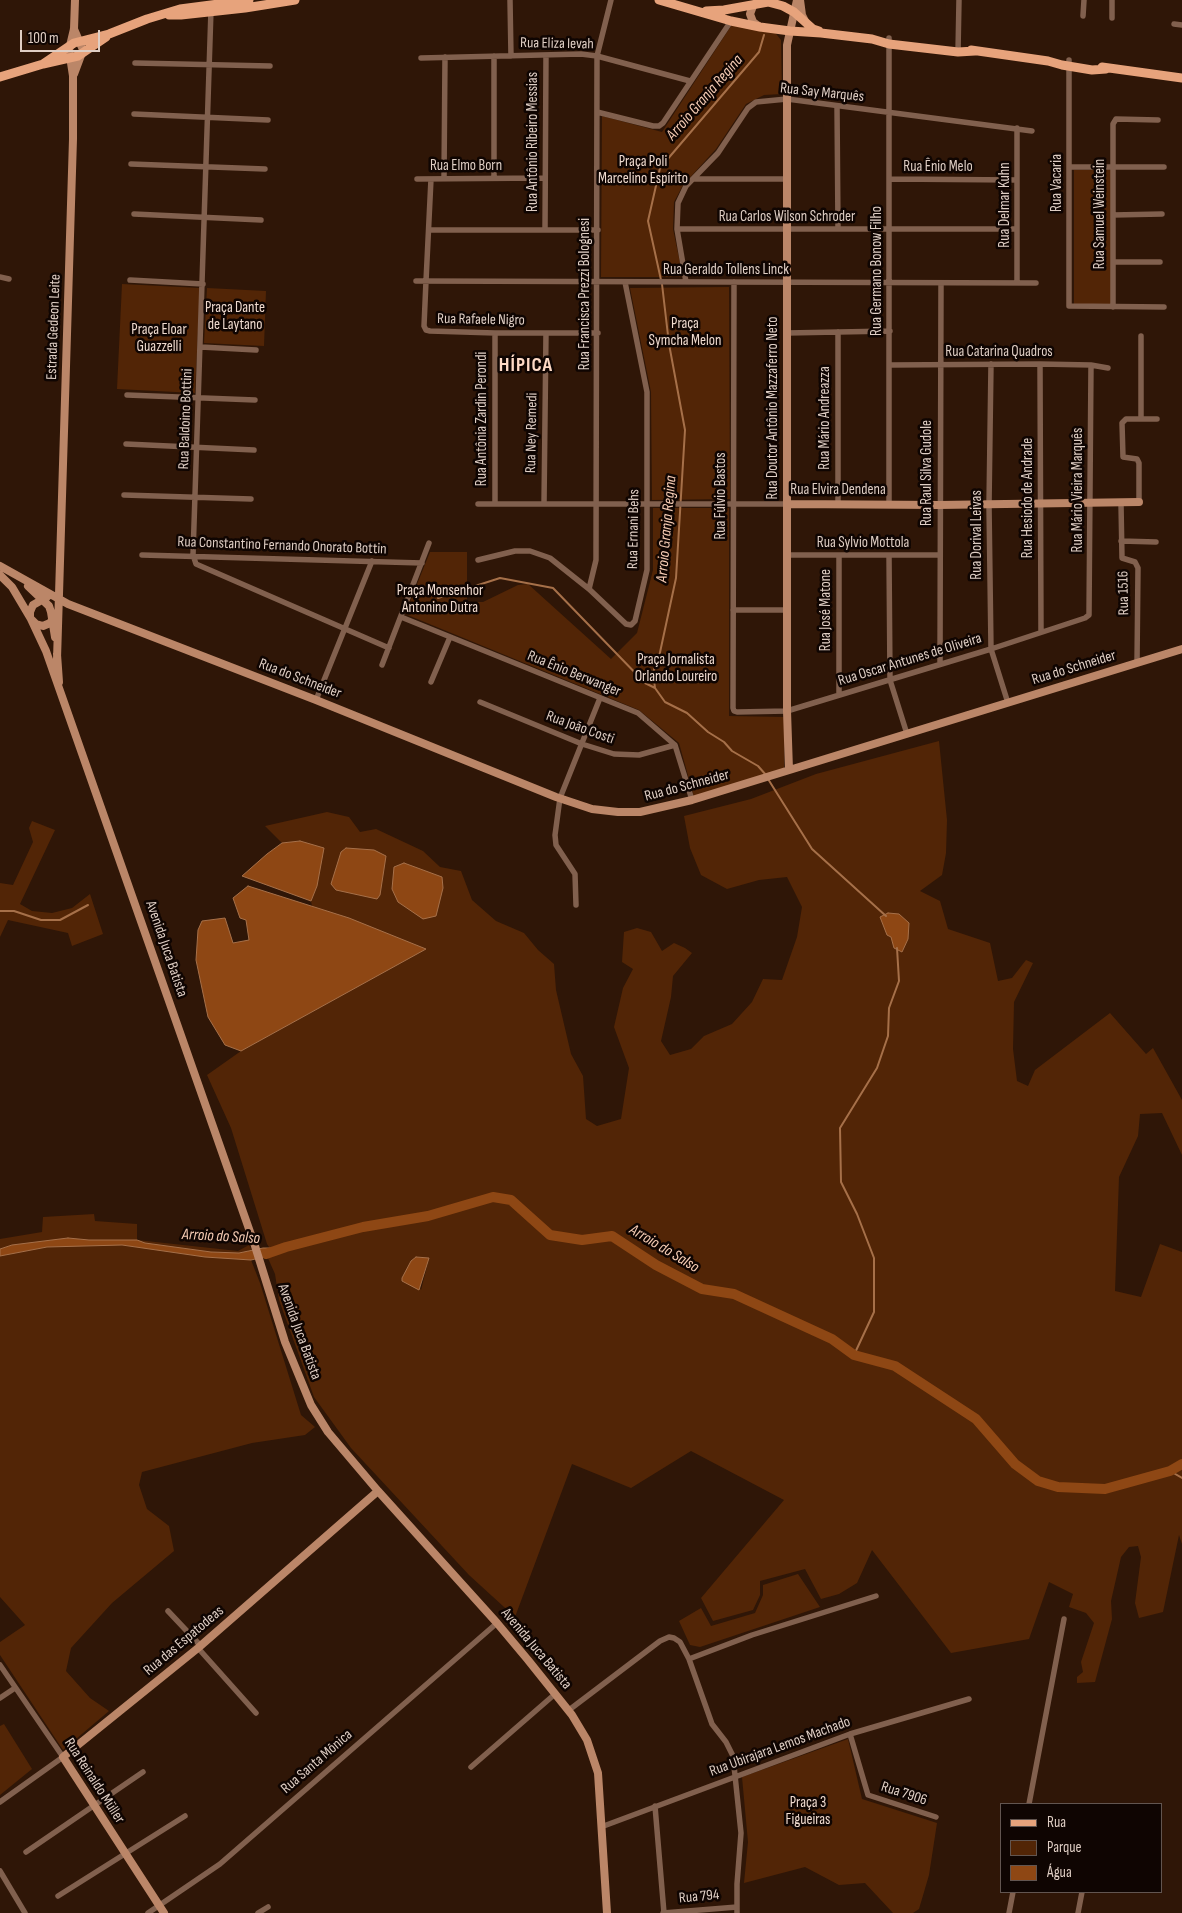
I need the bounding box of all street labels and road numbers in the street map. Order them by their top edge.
street label: Rua Eliza Ievah [520,34,594,54]
street label: Rua Antônio Ribeiro Messias [524,72,542,212]
street label: Rua Say Marquês [779,80,865,106]
street label: Rua Vacaria [1048,154,1066,212]
street label: Rua Elmo Born [430,157,502,175]
street label: Rua Ênio Melo [903,158,973,176]
street label: Rua Samuel Weinstein [1091,159,1109,269]
street label: Rua Delmar Kuhn [996,162,1014,248]
street label: Rua Germano Bonow Filho [868,206,886,336]
street label: Rua Carlos Wilson Schroder [719,208,855,226]
street label: Rua Francisca Prezzi Bolognesi [576,218,594,370]
street label: Rua Geraldo Tollens Linck [663,261,789,279]
street label: Estrada Gedeon Leite [43,274,65,380]
street label: Rua Rafaele Nigro [437,310,525,330]
street label: Rua Doutor Antônio Mazzaferro Neto [764,317,782,499]
street label: Rua Catarina Quadros [945,343,1053,361]
street label: Rua Antônia Zardin Perondi [473,352,491,486]
street label: Rua Mário Andreazza [816,366,834,470]
street label: Rua Baldoino Bottini [175,368,197,470]
street label: Rua Ney Remedi [522,393,542,473]
street label: Rua Raul Silva Gudole [918,420,936,526]
street label: Rua Mário Vieira Marquês [1069,427,1087,553]
street label: Rua Hesiodo de Andrade [1019,438,1037,558]
street label: Rua Fúlvio Bastos [712,452,730,540]
street label: Rua Elvira Dendena [790,481,886,499]
street label: Rua Ernani Behs [624,489,644,569]
street label: Rua Dorival Leivas [968,490,986,580]
street label: Rua Constantino Fernando Onorato Bottin [177,533,387,559]
street label: Rua Sylvio Mottola [817,534,909,552]
street label: Rua José Matone [817,569,835,651]
street label: Rua 1516 [1115,571,1133,615]
street label: Rua Oscar Antunes de Oliveira [836,630,984,690]
street label: Rua Ênio Berwanger [525,647,623,701]
street label: Rua do Schneider [1030,647,1118,689]
street label: Rua do Schneider [256,655,344,703]
street label: Rua João Costi [543,707,617,749]
street label: Rua do Schneider [643,766,731,806]
street label: Avenida Juca Batista [141,899,191,999]
street label: Avenida Juca Batista [273,1282,325,1382]
street label: Rua das Espatodeas [140,1602,228,1680]
street label: Avenida Juca Batista [497,1605,575,1693]
street label: Rua Ubirajara Lemos Machado [707,1713,853,1781]
street label: Rua Santa Mônica [278,1726,356,1798]
street label: Rua Reinaldo Müller [60,1735,128,1827]
street label: Rua 7906 [879,1778,929,1810]
street label: Rua 794 [678,1886,720,1908]

